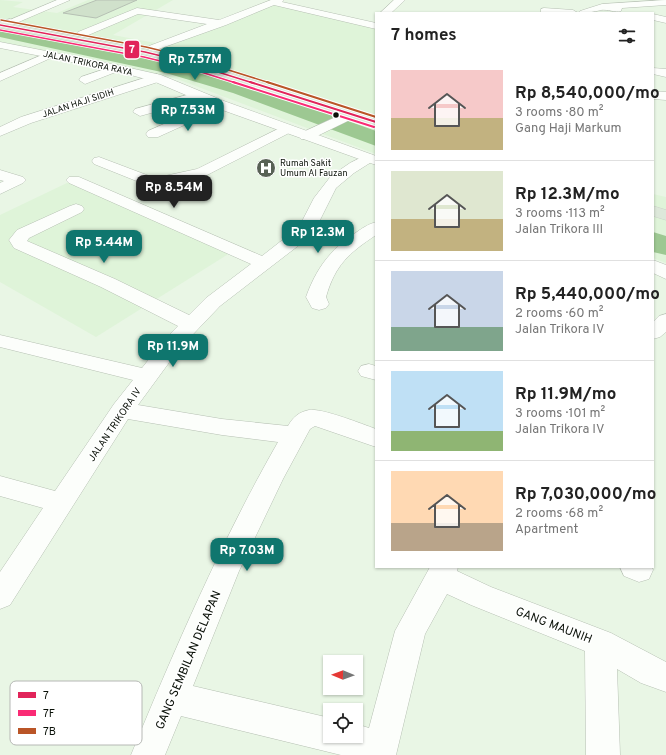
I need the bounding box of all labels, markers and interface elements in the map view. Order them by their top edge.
text: 7 homes [391,25,457,47]
icon: filters [616,25,638,47]
line badge: 7 [124,40,140,59]
text: 7 [129,43,135,57]
pin: Rp 7.57M [154,47,236,81]
street label: JALAN TRIKORA RAYA [42,49,134,78]
text: Rp 7.57M [168,52,222,68]
text: Rp 8,540,000/mo [515,83,660,105]
icon: home [423,86,471,134]
street label: JALAN HAJI SIDIH [41,87,115,120]
pin: Rp 7.53M [147,98,229,132]
text: Rp 7.53M [161,103,215,119]
text: 3 rooms · 80 m² [515,105,603,121]
unlabelled marker [331,110,341,120]
text: Gang Haji Markum [515,121,622,137]
hospital icon: Rumah Sakit Umum Al Fauzan [255,157,277,179]
place label: Rumah Sakit Umum Al Fauzan [280,158,348,179]
pin: Rp 8.54M [133,175,215,209]
text: Rp 8.54M [145,180,203,196]
text: Rp 12.3M/mo [515,184,620,206]
icon: home [423,187,471,235]
text: 3 rooms · 113 m² [515,206,605,222]
pin: Rp 12.3M [277,220,359,254]
text: Jalan Trikora III [515,222,603,238]
text: Rp 12.3M [291,225,345,241]
pin: Rp 5.44M [63,230,145,264]
text: Rp 5.44M [75,235,133,251]
text: Rp 5,440,000/mo [515,284,660,306]
icon: home [423,287,471,335]
text: 2 rooms · 60 m² [515,306,604,322]
text: Jalan Trikora IV [515,322,604,338]
pin: Rp 11.9M [132,334,214,368]
text: Rp 11.9M [147,339,199,355]
text: Rp 11.9M/mo [515,384,616,406]
street label: JALAN TRIKORA IV [86,385,145,464]
icon: home [423,387,471,435]
text: 3 rooms · 101 m² [515,406,605,422]
text: Jalan Trikora IV [515,422,604,438]
text: Rp 7,030,000/mo [515,484,656,506]
icon: home [423,487,471,535]
text: 2 rooms · 68 m² [515,506,603,522]
text: Apartment [515,522,578,538]
pin: Rp 7.03M [206,538,288,572]
text: Rp 7.03M [219,543,275,559]
street label: GANG SEMBILAN DELAPAN [152,588,225,732]
street label: GANG MAUNIH [513,604,594,648]
north arrow [323,655,363,695]
map controls [323,655,363,743]
legend [10,681,142,745]
text: 7 [43,689,49,703]
button: locate [323,703,363,743]
text: 7F [43,707,55,721]
text: 7B [43,725,56,739]

